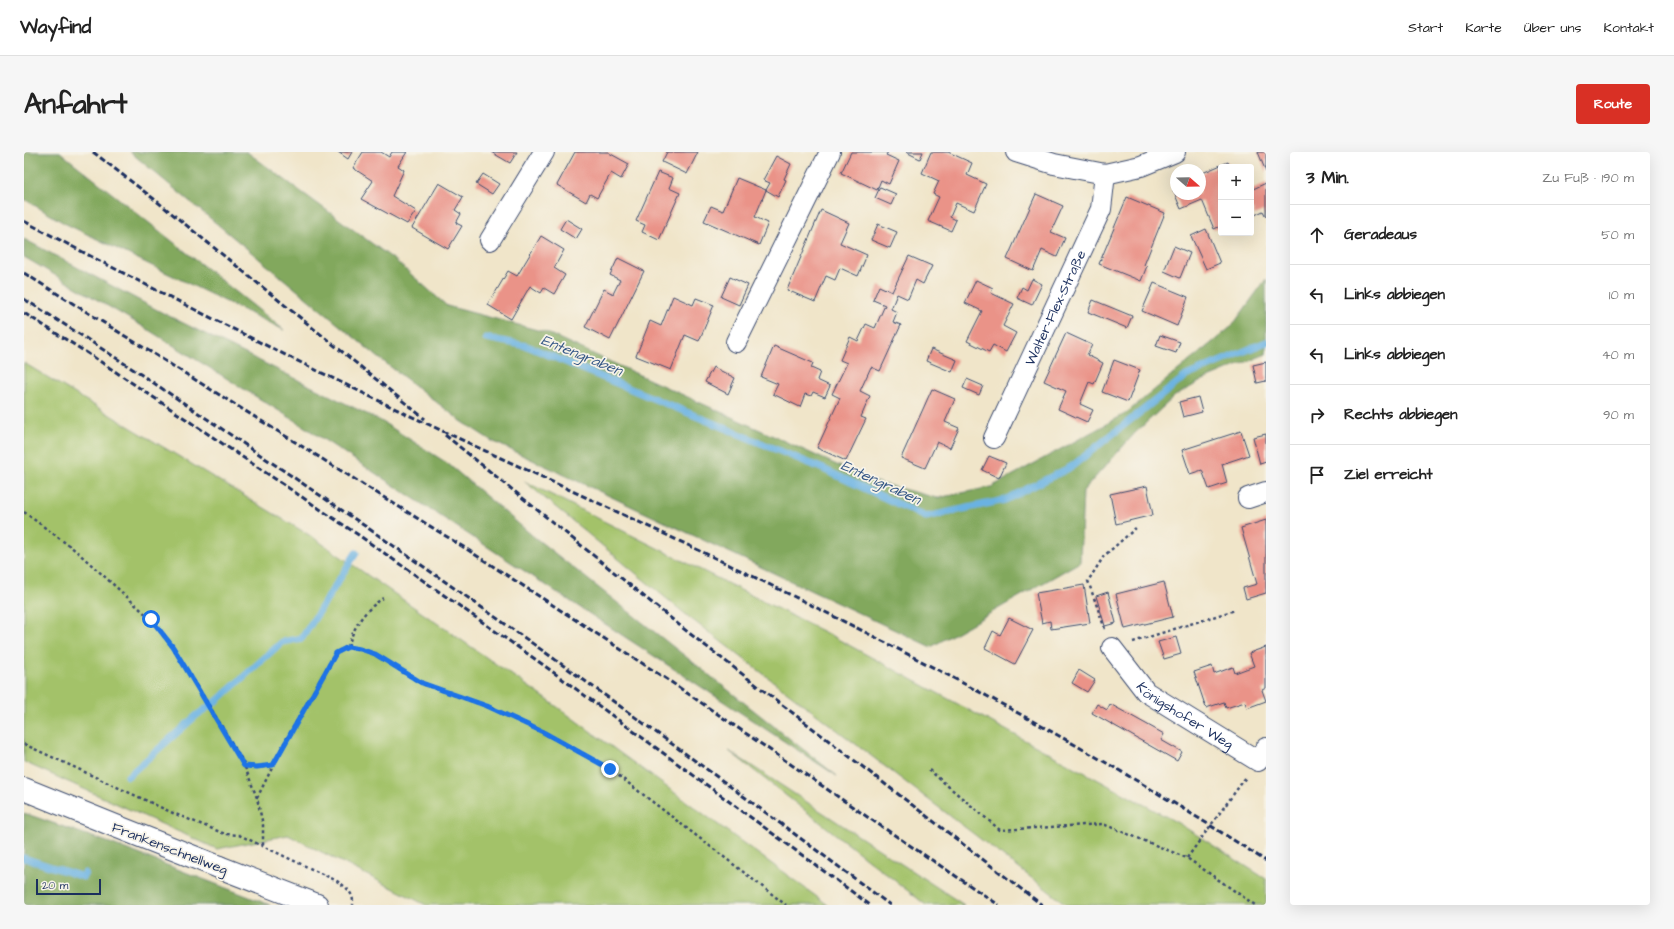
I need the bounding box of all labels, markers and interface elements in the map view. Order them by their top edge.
text: Wayfind [20,14,91,41]
text: Start [1408,18,1443,38]
text: Karte [1465,18,1502,38]
text: Über uns [1524,18,1582,38]
text: Kontakt [1604,18,1654,38]
button: Route [1576,84,1650,124]
text: Anfahrt [24,85,127,124]
north arrow [1170,164,1206,200]
map controls [1218,164,1254,236]
button: + [1218,164,1254,200]
text: 3 Min. [1306,166,1349,190]
text: Zu Fuß · 190 m [1542,169,1634,187]
button: − [1218,200,1254,236]
icon: ahead [1306,224,1328,246]
text: Geradeaus [1344,224,1417,245]
text: 50 m [1601,226,1634,244]
street label: Walter-Flex-Straße [1020,247,1092,369]
icon: left [1306,284,1328,306]
text: Links abbiegen [1344,284,1445,305]
text: 10 m [1609,286,1634,304]
water label: Entengraben [538,330,627,383]
icon: left [1306,344,1328,366]
text: Links abbiegen [1344,344,1445,365]
text: 40 m [1602,346,1634,364]
icon: right [1306,404,1328,426]
text: Rechts abbiegen [1344,404,1458,425]
text: 90 m [1603,406,1634,424]
water label: Entengraben [837,455,925,512]
icon: arrive [1306,464,1328,486]
text: Ziel erreicht [1344,464,1433,485]
route start [142,610,160,628]
street label: Königshofer Weg [1131,678,1237,754]
route end [601,760,619,778]
street label: Frankenschnellweg [109,818,230,880]
scale bar [36,877,101,896]
text: 20 m [42,878,68,893]

